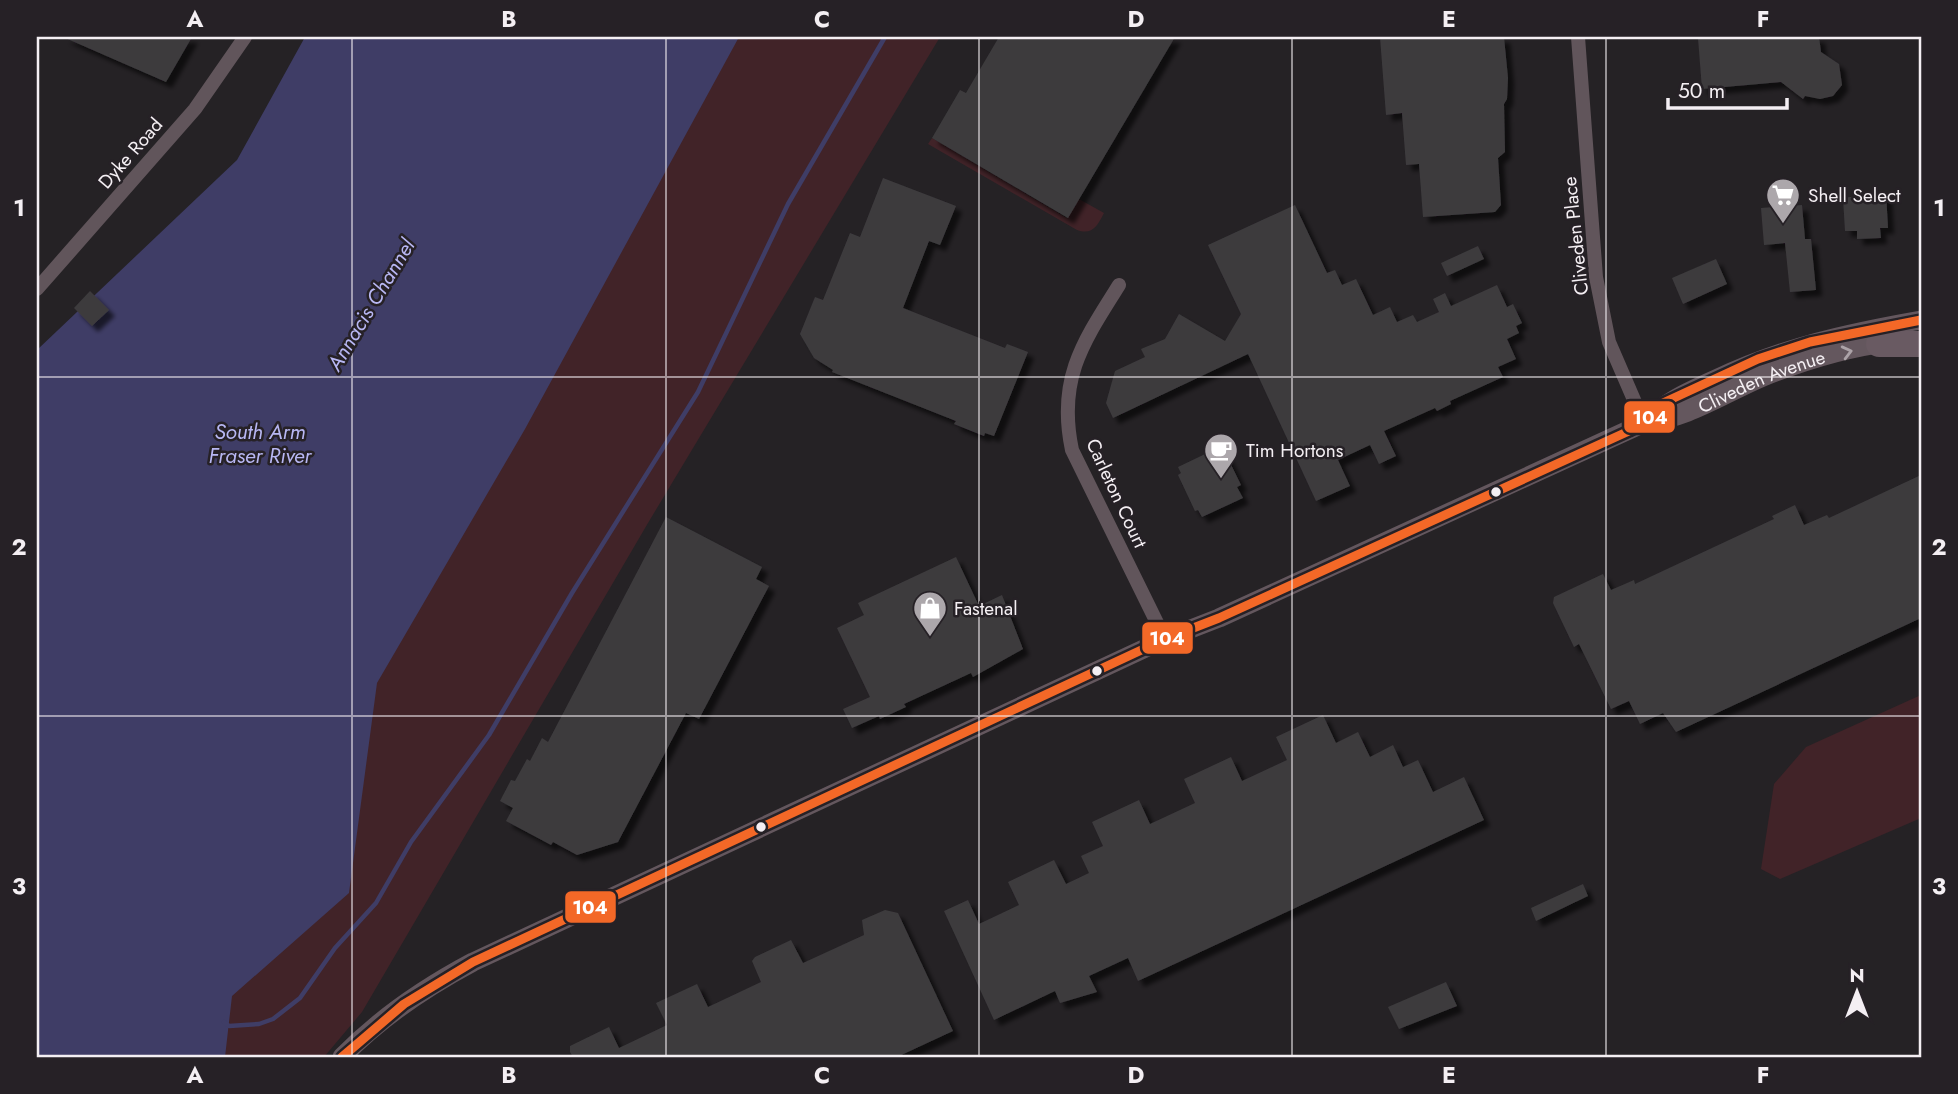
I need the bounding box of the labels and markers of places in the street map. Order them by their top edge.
supermarket icon: Shell Select [1764,176,1802,225]
place label: Shell Select [1808,182,1901,209]
cafe icon: Tim Hortons [1202,431,1240,480]
place label: Tim Hortons [1246,437,1344,464]
unlabelled marker [1489,485,1503,499]
shop icon: Fastenal [911,589,949,638]
place label: Fastenal [954,595,1018,622]
unlabelled marker [1090,664,1104,678]
unlabelled marker [754,820,768,834]

